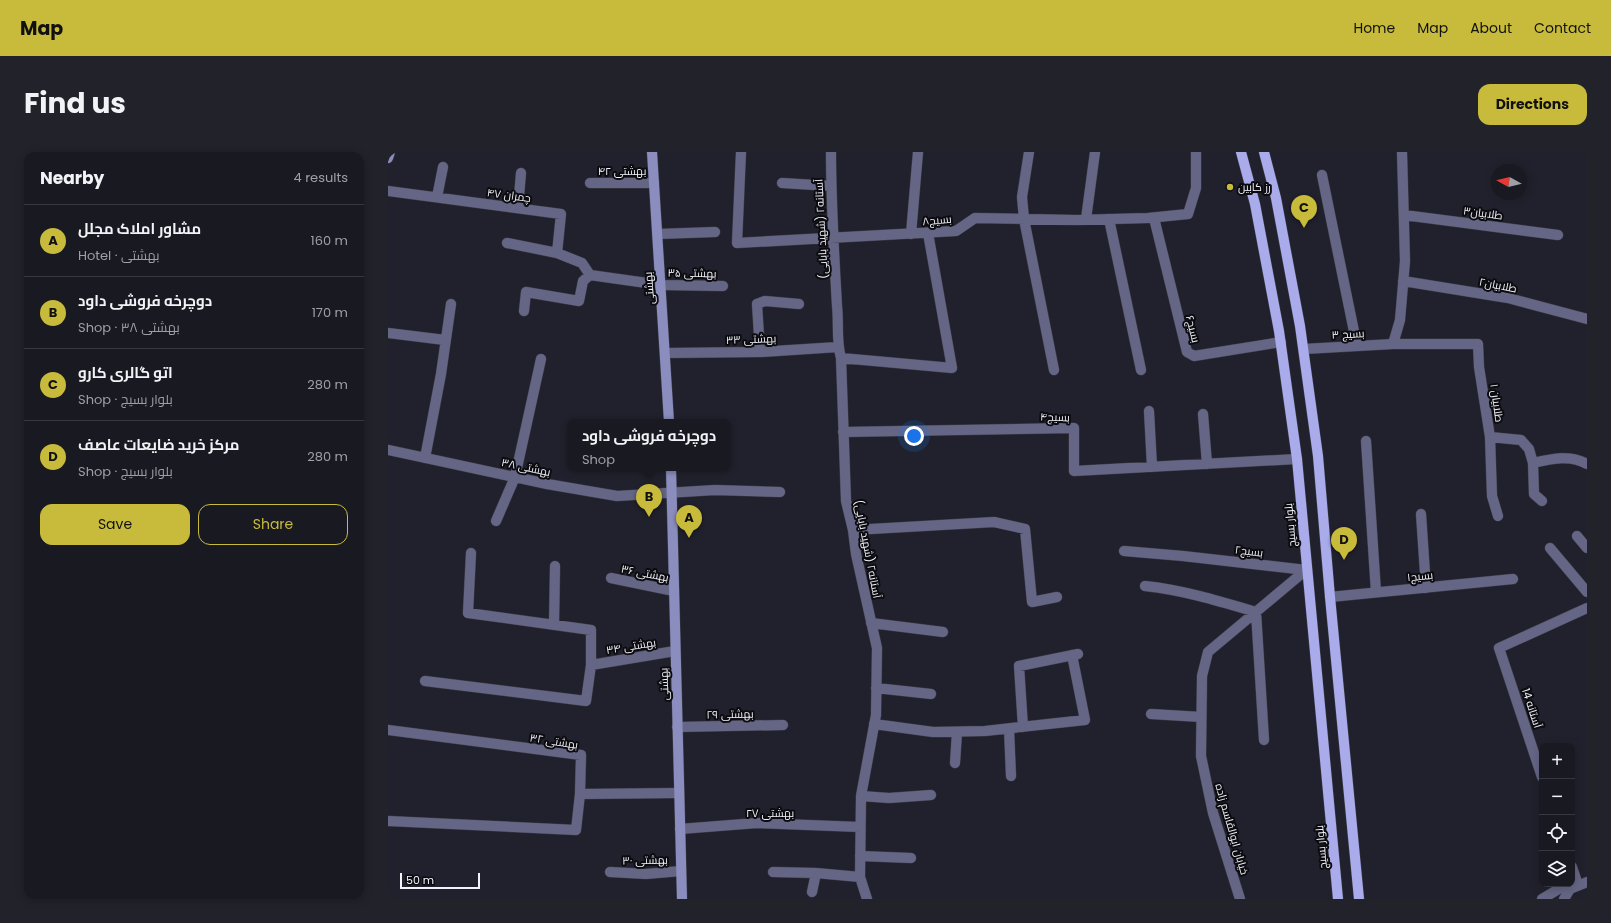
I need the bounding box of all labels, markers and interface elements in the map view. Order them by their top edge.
text: Map [20,15,63,42]
text: Home [1353,18,1395,38]
text: Map [1417,18,1448,38]
text: About [1470,18,1512,38]
text: Contact [1534,18,1591,38]
text: Find us [24,84,126,123]
button: Directions [1478,84,1587,125]
street label: بهشتی ۴۲ [598,163,646,179]
north arrow [1491,164,1527,200]
text: Nearby [40,166,104,190]
text: 4 results [294,168,348,187]
street label: آستانه۲ (شهید بابایی) [810,179,832,279]
place label: رز کابین [1238,179,1271,195]
marker: رز کابین [1225,182,1235,192]
street label: چمران ۴۷ [486,184,532,206]
pin: C [1291,195,1317,228]
street label: طلابیان۳ [1462,202,1504,224]
street label: بسیج۸ [922,211,952,229]
text: مشاور املاک مجلل [78,218,201,239]
text: A [48,231,58,250]
text: 160 m [311,231,348,250]
text: Hotel · بهشتی [78,246,160,265]
street label: بهشتی ۳۵ [667,265,717,281]
street label: بهشتی [640,271,658,305]
street label: طلابیان۲ [1478,274,1518,296]
text: دوچرخه فروشی داود [78,290,212,311]
text: B [49,303,57,322]
text: 170 m [312,303,348,322]
street label: بسیج۶ [1182,314,1204,344]
text: Shop · بهشتی ۳۸ [78,318,180,337]
street label: بسیج ۳ [1331,325,1365,343]
street label: بهشتی ۳۳ [726,330,777,348]
text: اتو گالری کارو [78,362,173,383]
text: C [48,375,58,394]
text: 280 m [307,375,348,394]
street label: طلابیان ۱ [1486,383,1508,423]
text: Shop · بلوار بسیج [78,390,173,409]
street label: بسیج۴ [1040,408,1070,426]
popup [567,419,731,471]
text: دوچرخه فروشی داود [582,425,716,446]
your location [904,426,924,446]
text: مرکز خرید ضایعات عاصف [78,434,239,455]
text: D [48,447,58,466]
text: 280 m [307,447,348,466]
text: Shop [582,450,615,469]
street label: بهشتی ۳۸ [500,454,552,480]
text: Shop · بلوار بسیج [78,462,173,481]
pin: B [636,484,662,517]
street label: آستانه۲ (شهید بابایی) [851,498,885,600]
street label: بلوار بسیج [1280,502,1300,548]
button: Save [40,504,190,545]
button: Share [198,504,348,545]
pin: A [676,505,702,538]
pin: D [1331,527,1357,560]
street label: بسیج۲ [1234,541,1264,561]
street label: بهشتی ۳۶ [620,561,670,585]
street label: بسیج۱ [1406,567,1434,585]
street label: بهشتی ۳۴ [605,634,657,658]
street label: بهشتی [655,667,673,701]
street label: آستانه 14 [1518,686,1546,730]
street label: بهشتی ۲۹ [706,706,754,722]
street label: بهشتی ۳۲ [529,729,579,753]
map controls [1539,743,1575,887]
button: + [1539,743,1575,779]
button: − [1539,779,1575,815]
street label: خیابان ابوالقاسم زاده [1211,781,1253,877]
street label: بهشتی ۲۷ [746,805,794,821]
button: locate [1539,815,1575,851]
street label: بلوار بسیج [1311,824,1331,870]
button: layers [1539,851,1575,887]
street label: بهشتی ۳۰ [622,852,668,868]
scale bar [400,871,480,890]
text: 50 m [406,872,434,888]

